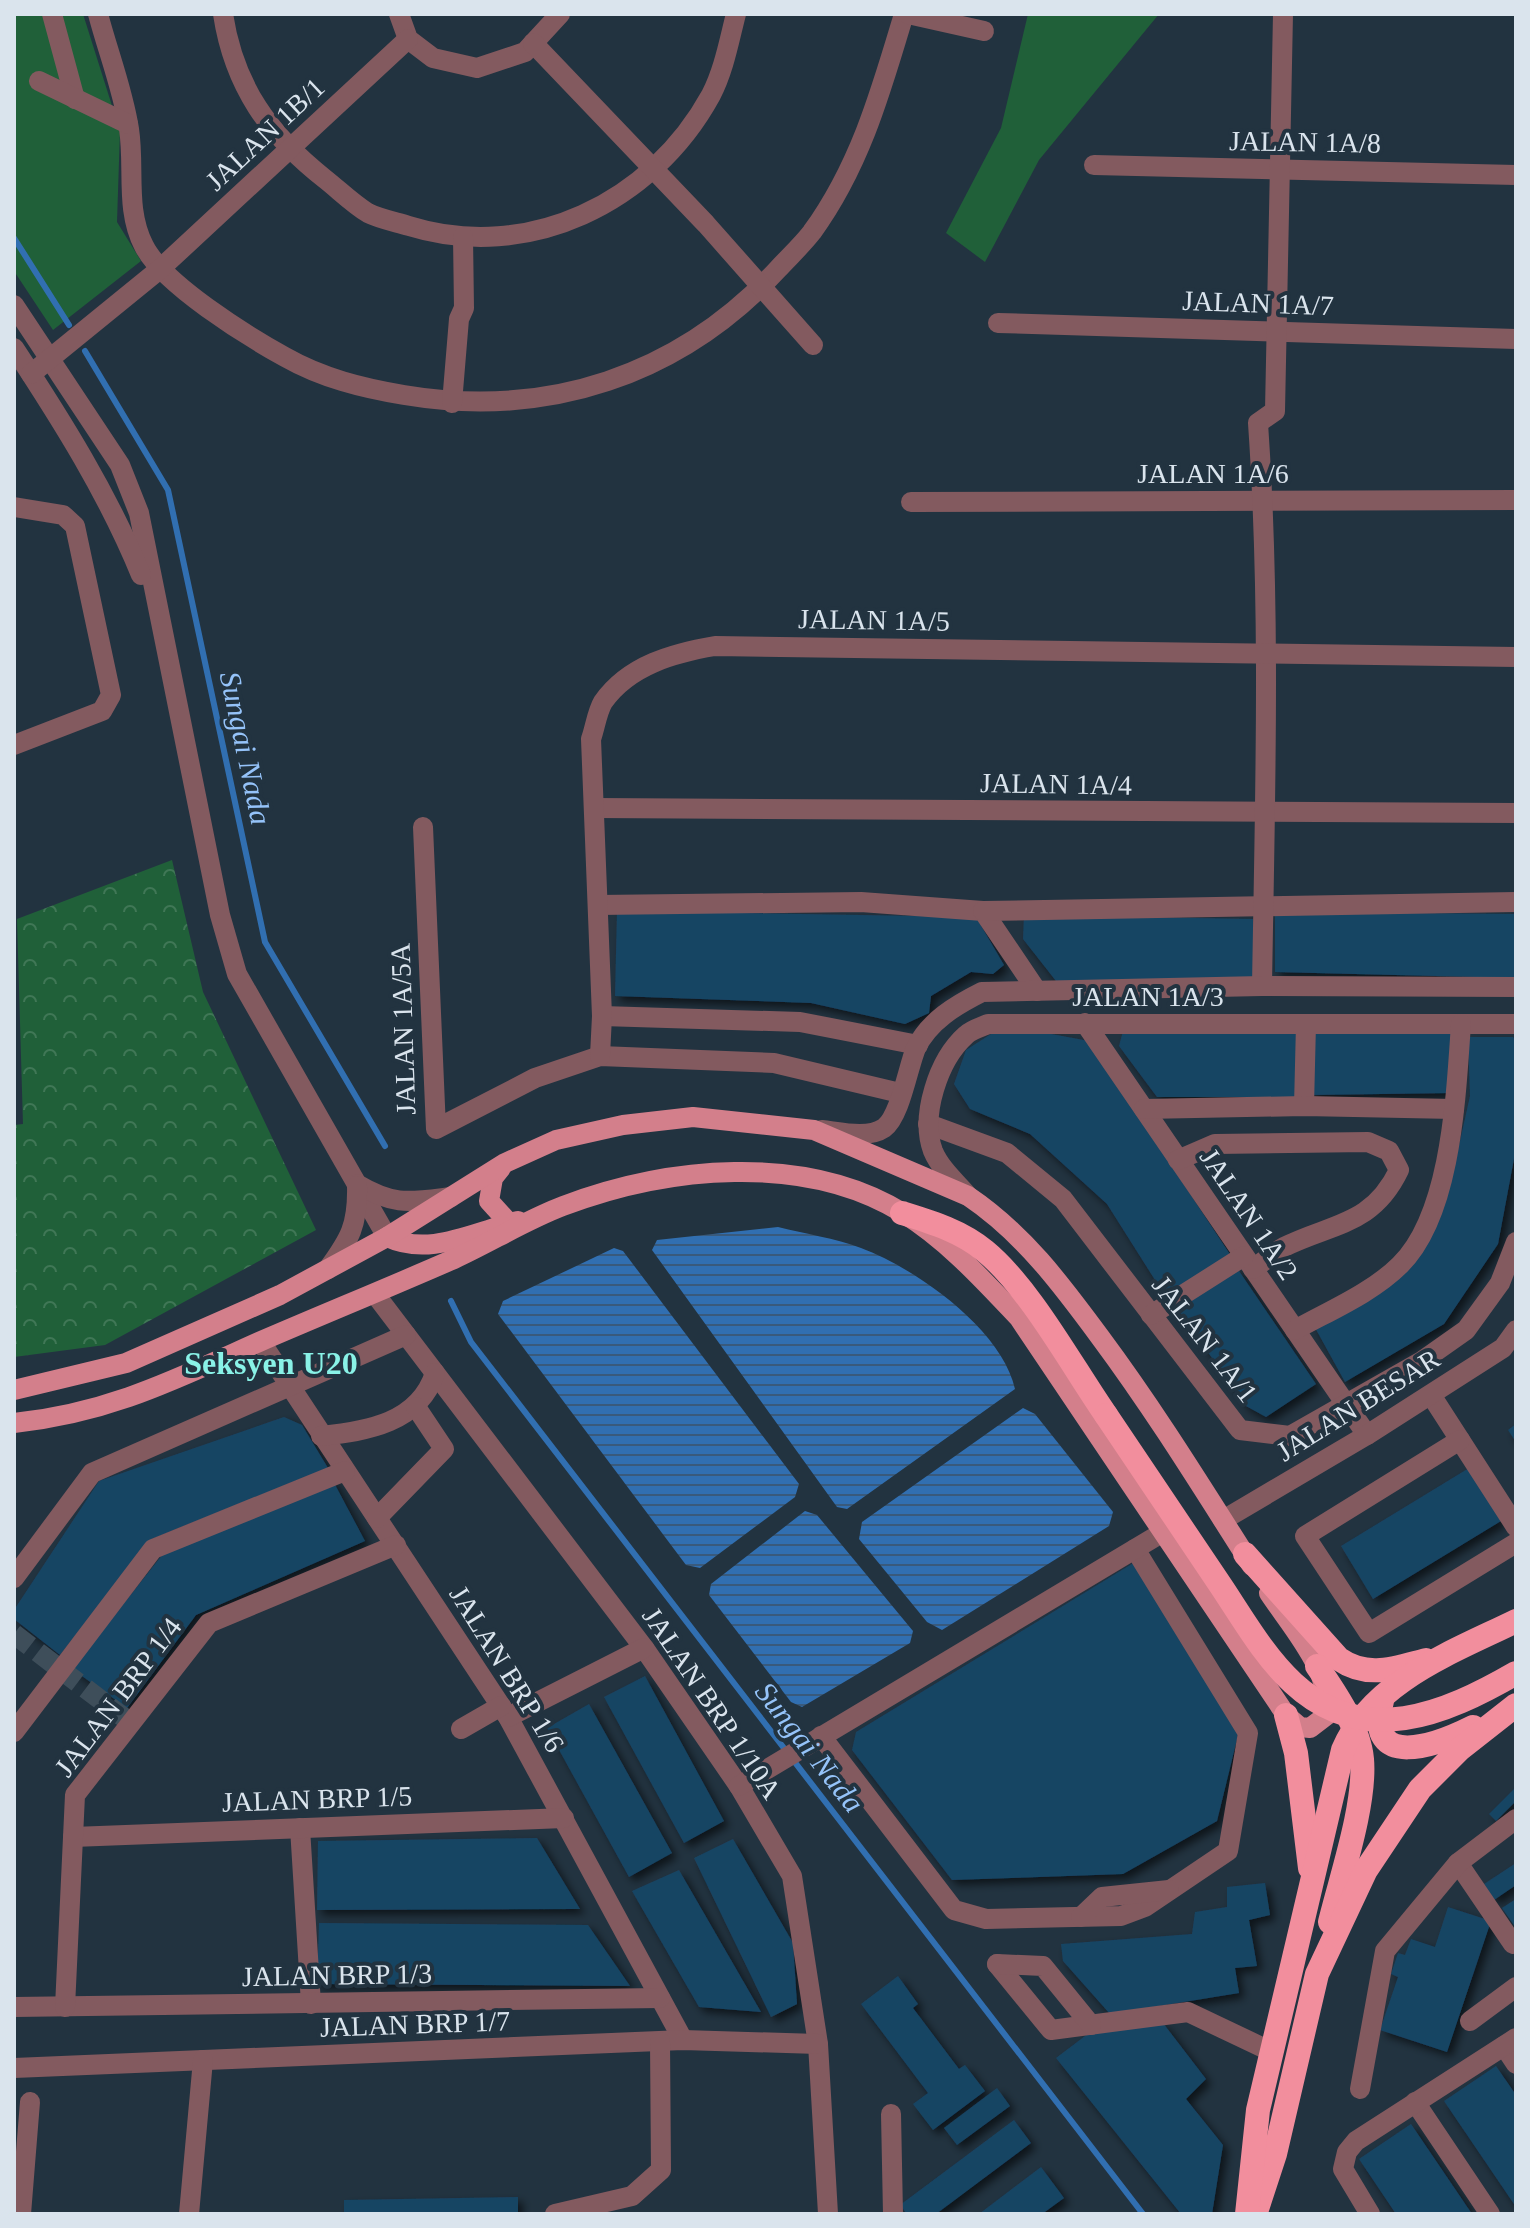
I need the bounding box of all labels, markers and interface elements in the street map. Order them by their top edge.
street label: JALAN 1B/1 [200,71,330,197]
street label: JALAN 1A/8 [1229,125,1381,159]
street label: JALAN 1A/7 [1182,285,1334,321]
street label: JALAN 1A/6 [1137,458,1289,489]
street label: JALAN 1A/5 [798,603,950,637]
water label: Sungai Nada [214,668,278,828]
street label: JALAN 1A/4 [980,767,1132,801]
street label: JALAN 1A/5A [384,942,421,1115]
street label: JALAN 1A/3 [1072,981,1224,1012]
street label: JALAN 1A/2 [1194,1142,1304,1286]
street label: JALAN 1A/1 [1146,1270,1264,1408]
street label: JALAN BESAR [1271,1342,1445,1467]
district label: Seksyen U20 [184,1345,358,1381]
street label: JALAN BRP 1/6 [443,1580,571,1758]
street label: JALAN BRP 1/10A [636,1601,788,1805]
street label: JALAN BRP 1/4 [48,1612,188,1782]
water label: Sungai Nada [749,1675,871,1819]
street label: JALAN BRP 1/5 [221,1780,413,1818]
street label: JALAN BRP 1/3 [242,1958,432,1992]
street label: JALAN BRP 1/7 [319,2005,511,2043]

